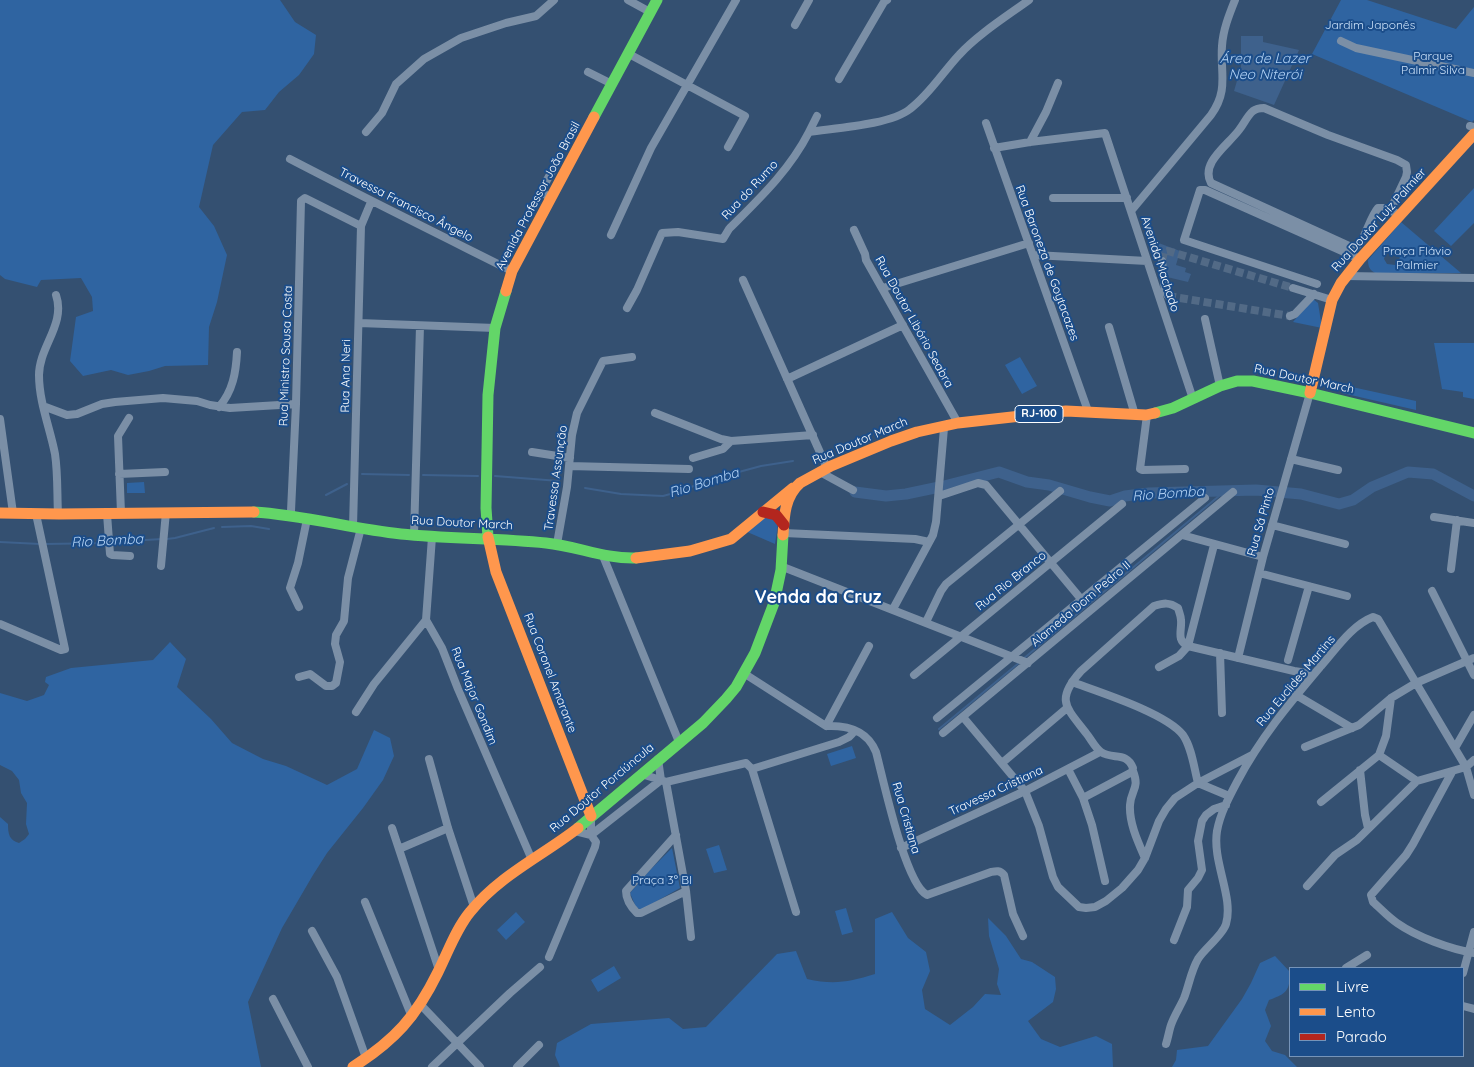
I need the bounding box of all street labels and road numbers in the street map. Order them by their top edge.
street label: Avenida Professor João Brasil [493,119,583,273]
street label: Rua do Rumo [719,157,781,223]
street label: Travessa Francisco Ângelo [337,165,475,245]
street label: Rua Doutor Luiz Palmier [1329,165,1429,275]
street label: Rua Baroneza de Goytacazes [1012,183,1082,343]
street label: Avenida Machado [1138,214,1182,314]
street label: Rua Doutor Libório Seabra [872,254,956,390]
street label: Rua Ministro Sousa Costa [276,285,296,427]
street label: Rua Ana Neri [338,339,354,413]
street label: Rua Doutor March [1253,361,1355,397]
road number: RJ-100 [1015,406,1063,422]
street label: Rua Doutor March [810,414,910,468]
street label: Travessa Assunção [541,424,571,532]
street label: Rua Sá Pinto [1244,486,1278,558]
street label: Rua Doutor March [411,513,513,533]
street label: Rua Rio Branco [973,548,1049,614]
street label: Alameda Dom Pedro II [1028,558,1134,650]
street label: Rua Coronel Amarante [520,611,580,735]
street label: Rua Euclides Martins [1254,633,1338,729]
street label: Rua Major Gondim [448,645,500,747]
street label: Rua Doutor Porciúncula [547,740,657,836]
street label: Travessa Cristiana [947,763,1045,819]
street label: Rua Cristiana [889,780,923,856]

